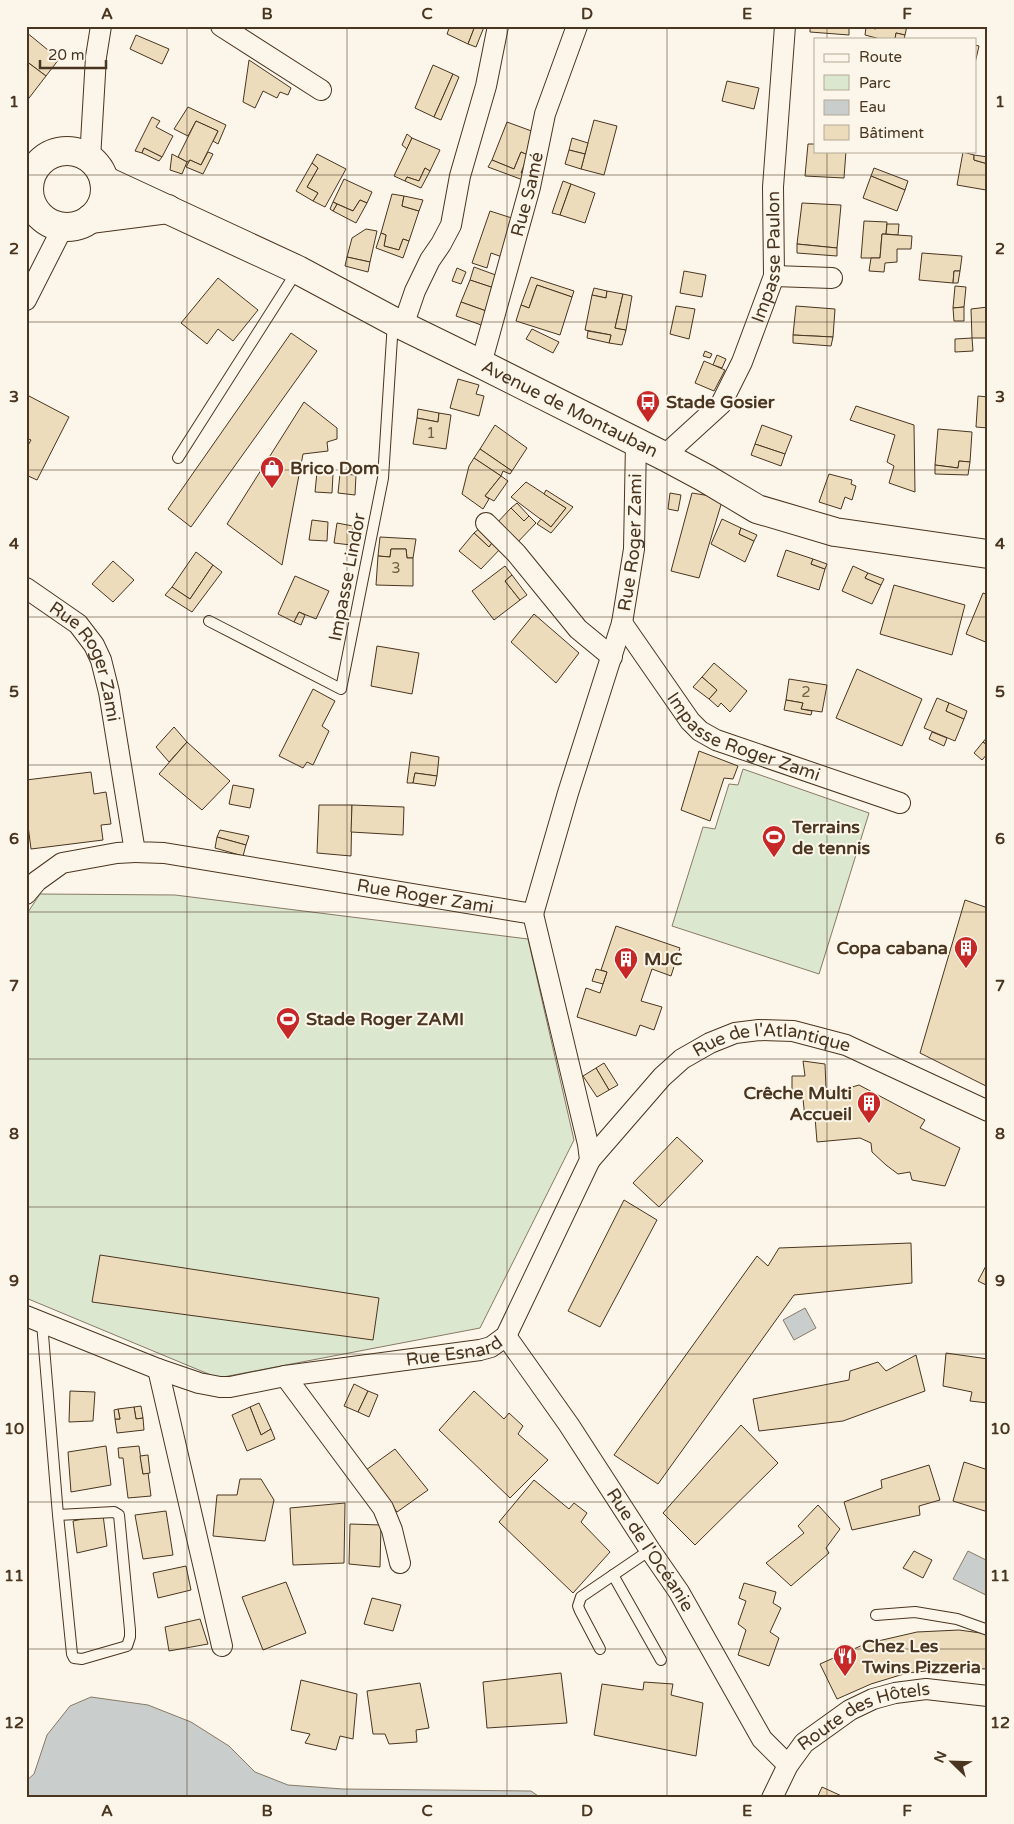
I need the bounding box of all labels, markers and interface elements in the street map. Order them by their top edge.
text: A [101,4,113,24]
text: B [261,4,273,24]
text: C [421,4,433,24]
text: D [581,4,593,24]
text: E [742,4,752,24]
text: F [902,4,912,24]
scale bar [40,38,106,70]
legend [814,38,976,152]
text: 20 m [48,46,85,64]
text: Route [859,48,902,66]
text: Parc [859,74,891,92]
text: 1 [9,92,19,112]
text: 1 [995,92,1005,112]
text: Eau [859,98,886,116]
text: Bâtiment [859,124,924,142]
street label: Rue Samé [506,150,548,239]
street label: Impasse Paulon [747,191,785,326]
text: 2 [9,239,19,259]
text: 2 [995,239,1005,259]
street label: Avenue de Montauban [478,355,662,462]
text: 3 [9,387,19,407]
text: 3 [995,387,1005,407]
bus stop icon: Stade Gosier [635,389,661,423]
place label: Stade Gosier [666,391,776,413]
house number: 1 [426,424,436,442]
shop icon: Brico Dom [259,455,285,489]
place label: Brico Dom [290,457,380,479]
street label: Rue Roger Zami [613,473,646,613]
street label: Impasse Lindor [324,511,370,643]
text: 4 [9,534,19,554]
text: 4 [995,534,1005,554]
house number: 3 [391,559,401,577]
street label: Rue Roger Zami [45,597,125,723]
text: 5 [9,682,19,702]
text: 5 [995,682,1005,702]
house number: 2 [801,683,811,701]
street label: Impasse Roger Zami [662,688,823,786]
place label: Terrains de tennis [791,816,871,859]
sports icon: Terrains de tennis [761,824,787,858]
text: 6 [9,829,19,849]
text: 6 [995,829,1005,849]
street label: Rue Roger Zami [355,874,495,918]
building icon: Copa cabana [953,935,979,969]
place label: Copa cabana [836,937,948,959]
building icon: MJC [613,946,639,980]
place label: MJC [644,948,683,970]
text: 7 [9,976,19,996]
text: 7 [995,976,1005,996]
sports icon: Stade Roger ZAMI [275,1006,301,1040]
place label: Stade Roger ZAMI [306,1008,464,1030]
street label: Rue de l'Atlantique [689,1019,853,1062]
place label: Crêche Multi Accueil [743,1082,852,1125]
building icon: Crêche Multi Accueil [856,1090,882,1124]
text: 8 [9,1124,19,1144]
text: 8 [995,1124,1005,1144]
text: 9 [9,1271,19,1291]
text: 9 [995,1271,1005,1291]
street label: Rue Esnard [405,1331,507,1371]
text: 10 [4,1419,24,1439]
text: 10 [990,1419,1010,1439]
street label: Rue de l'Océanie [602,1484,699,1615]
text: 11 [4,1566,24,1586]
text: 11 [990,1566,1010,1586]
place label: Chez Les Twins Pizzeria [861,1635,981,1678]
restaurant icon: Chez Les Twins Pizzeria [832,1643,858,1677]
street label: Route des Hôtels [793,1678,931,1755]
text: 12 [4,1713,24,1733]
text: 12 [990,1713,1010,1733]
north arrow [926,1736,976,1786]
text: N [930,1749,951,1766]
text: A [101,1801,113,1821]
text: B [261,1801,273,1821]
text: C [421,1801,433,1821]
text: D [581,1801,593,1821]
text: E [742,1801,752,1821]
text: F [902,1801,912,1821]

